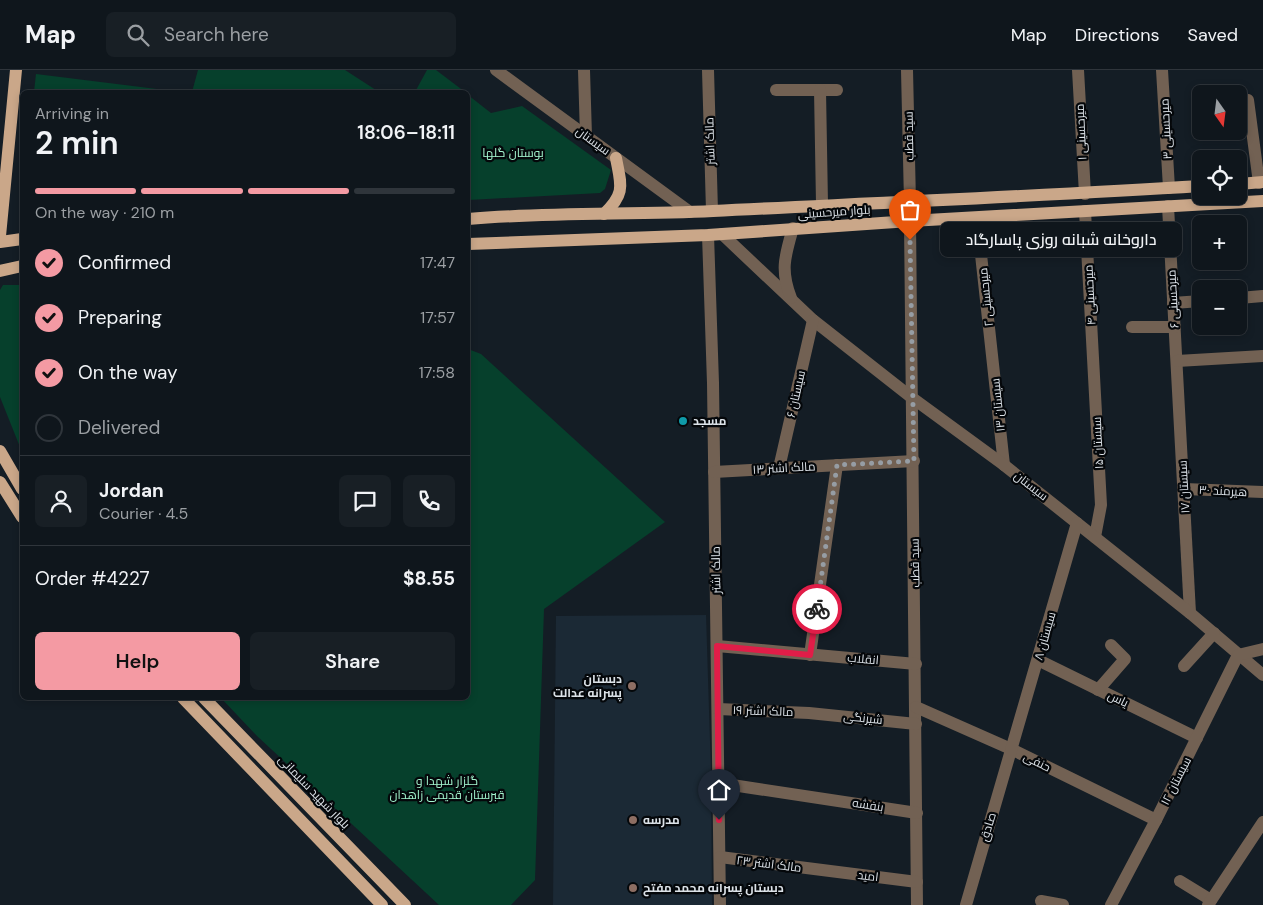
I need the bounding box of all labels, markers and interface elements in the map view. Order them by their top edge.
search box [106,12,456,57]
text: Map [25,19,76,50]
icon: search [124,21,152,49]
text: Search here [164,22,269,47]
text: Map [1011,23,1047,47]
text: Directions [1075,23,1160,47]
text: Saved [1188,23,1238,47]
north arrow [1192,85,1248,140]
map controls [1192,85,1247,335]
street label: میرحسینی ۳ [1156,98,1176,160]
text: Arriving in [35,103,109,124]
street label: میرحسینی ۱ [1072,103,1090,161]
street label: سید قطب [901,111,917,161]
street label: مالک اشتر [701,117,719,166]
text: 18:06–18:11 [357,120,455,145]
text: 2 min [35,122,119,164]
street label: سیستان [573,123,613,159]
park label: بوستان گلها [482,145,544,161]
button: locate [1192,150,1247,205]
pin [889,189,931,240]
icon: bag [896,196,924,224]
street label: بلوار میرحسینی [797,201,871,223]
text: On the way · 210 m [35,202,174,223]
button: + [1192,215,1247,270]
callout: داروخانه شبانه روزی پاسارگاد [940,222,1182,258]
text: داروخانه شبانه روزی پاسارگاد [965,229,1157,250]
icon: check [35,249,63,277]
text: Confirmed [78,250,171,275]
text: 17:47 [420,252,455,273]
street label: میرحسینی ۴ [1080,264,1100,326]
street label: میرحسینی ۲ [975,267,997,327]
street label: میرحسینی ۶ [1163,269,1183,329]
button: − [1192,280,1247,335]
icon: check [35,304,63,332]
text: Preparing [78,305,162,330]
text: 17:57 [420,307,455,328]
icon: check [35,359,63,387]
text: On the way [78,360,178,385]
text: 17:58 [419,362,455,383]
street label: سیستان ۶ [783,369,809,419]
street label: سیستان ۱۳ [987,377,1009,433]
place label: مسجد [693,413,726,429]
text: Delivered [78,415,160,440]
marker: مسجد [677,415,689,427]
street label: سیستان ۱۵ [1089,416,1107,470]
street label: مالک اشتر ۱۳ [752,458,816,478]
street label: سیستان ۱۷ [1175,460,1193,514]
street label: سیستان [1011,468,1051,504]
button: person [35,475,87,527]
button: chat [339,475,391,527]
button: phone [403,475,455,527]
text: Jordan [99,478,164,503]
street label: هیرمند ۳۰ [1198,482,1248,500]
text: Courier · 4.5 [99,503,188,524]
street label: سید قطب [907,538,923,588]
street label: مالک اشتر [708,546,724,595]
text: Order #4227 [35,566,150,591]
text: $8.55 [403,566,455,591]
courier [792,584,842,634]
icon: bike [803,595,831,623]
street label: سیستان ۸ [1030,610,1060,662]
button: Help [35,632,240,690]
button: Share [250,632,455,690]
street label: انقلاب [847,650,879,668]
place label: دبستان پسرانه عدالت [553,671,623,702]
marker: دبستان پسرانه عدالت [626,680,638,692]
street label: یاس [1105,687,1132,711]
street label: مالک اشتر ۱۹ [732,702,794,720]
street label: شیرنگی [843,708,883,728]
street label: حنفی [1021,749,1053,775]
street label: بلوار شهید سلیمانی [275,752,353,832]
street label: سیستان ۱۲ [1157,754,1195,808]
pin [698,769,740,820]
park label: گلزار شهدا و قبرستان قدیمی زاهدان [390,773,504,803]
icon: home [705,776,733,804]
street label: بنفشه [851,795,885,815]
street label: صادق [976,811,1000,843]
place label: مدرسه [643,812,680,828]
marker: مدرسه [627,814,639,826]
street label: مالک اشتر ۲۳ [736,852,802,876]
street label: امید [857,867,879,885]
place label: دبستان پسرانه محمد مفتح [643,880,784,897]
marker: دبستان پسرانه محمد مفتح [627,882,639,894]

